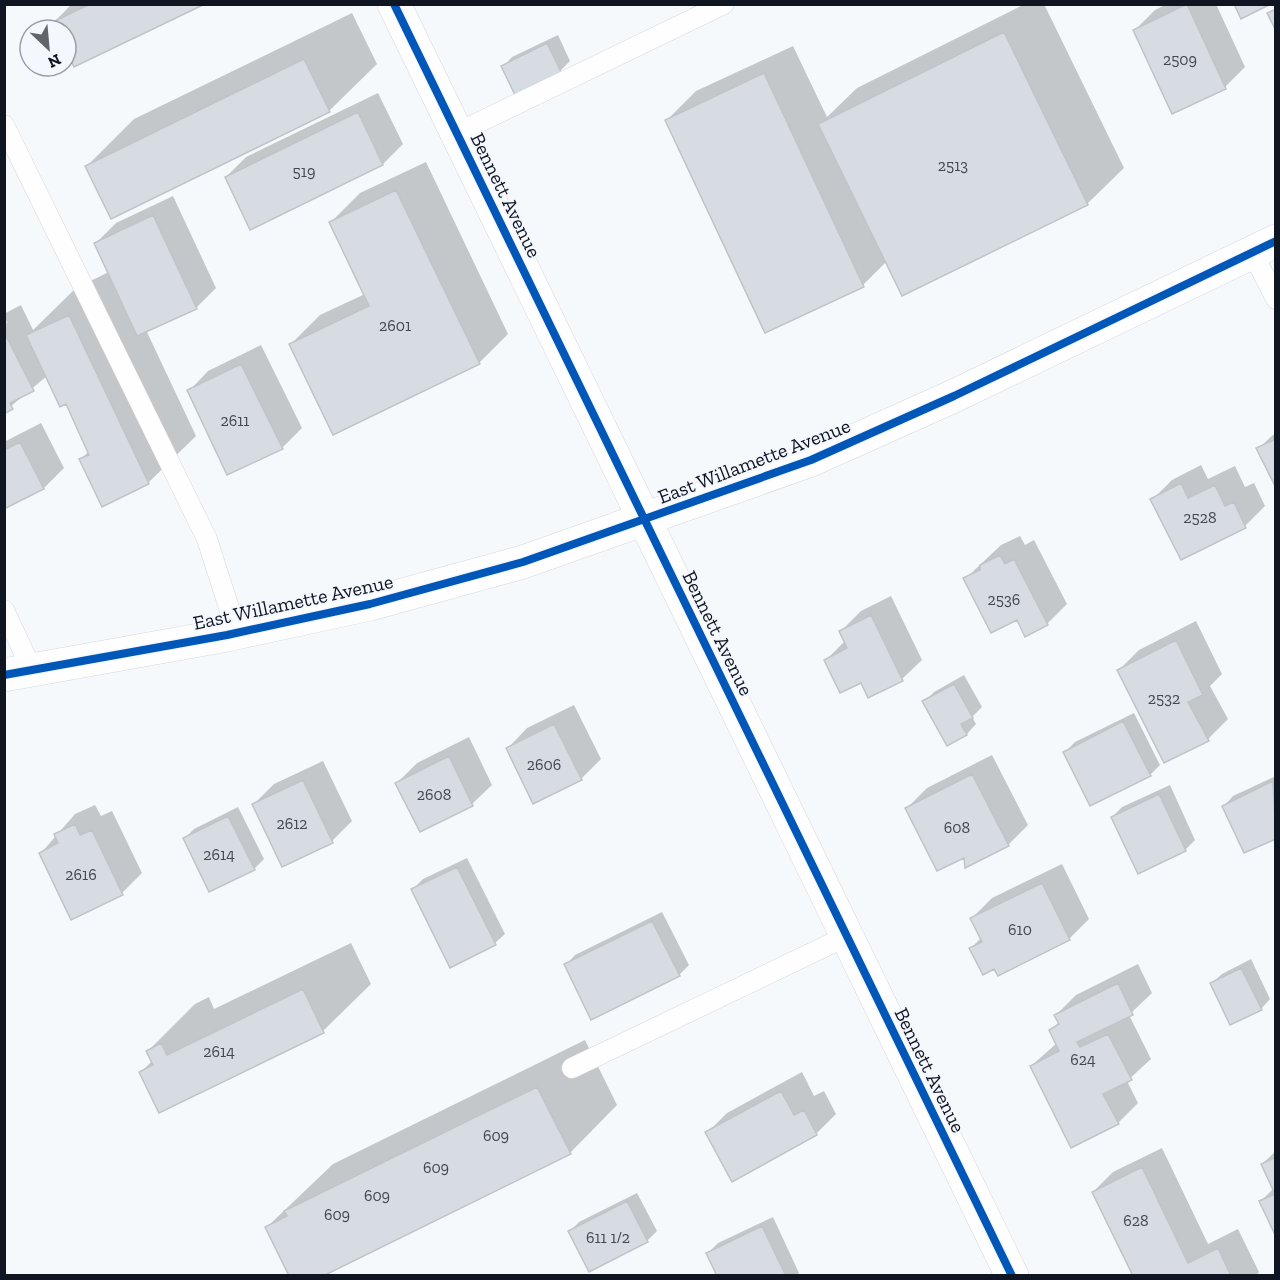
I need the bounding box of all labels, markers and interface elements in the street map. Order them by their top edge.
north arrow [18,18,78,78]
text: N [45,50,64,72]
house number: 2509 [1163,50,1197,69]
street label: Bennett Avenue [465,129,547,261]
house number: 2513 [938,156,968,175]
house number: 519 [293,162,315,181]
house number: 2601 [379,316,411,335]
house number: 2611 [220,411,250,430]
street label: East Willamette Avenue [655,413,853,509]
house number: 2528 [1183,508,1217,527]
street label: Bennett Avenue [677,567,759,699]
street label: East Willamette Avenue [191,569,395,635]
house number: 2536 [988,590,1020,609]
house number: 2532 [1148,689,1180,708]
house number: 2606 [527,755,561,774]
house number: 2608 [417,785,451,804]
house number: 2612 [276,814,308,833]
house number: 608 [944,818,970,837]
house number: 2614 [203,845,235,864]
house number: 2616 [65,865,97,884]
house number: 610 [1008,920,1032,939]
street label: Bennett Avenue [889,1004,971,1136]
house number: 2614 [203,1042,235,1061]
house number: 624 [1070,1050,1096,1069]
house number: 609 [483,1126,509,1145]
house number: 609 [423,1158,449,1177]
house number: 609 [364,1186,390,1205]
house number: 609 [324,1205,350,1224]
house number: 628 [1123,1211,1149,1230]
house number: 611 1/2 [586,1228,630,1247]

